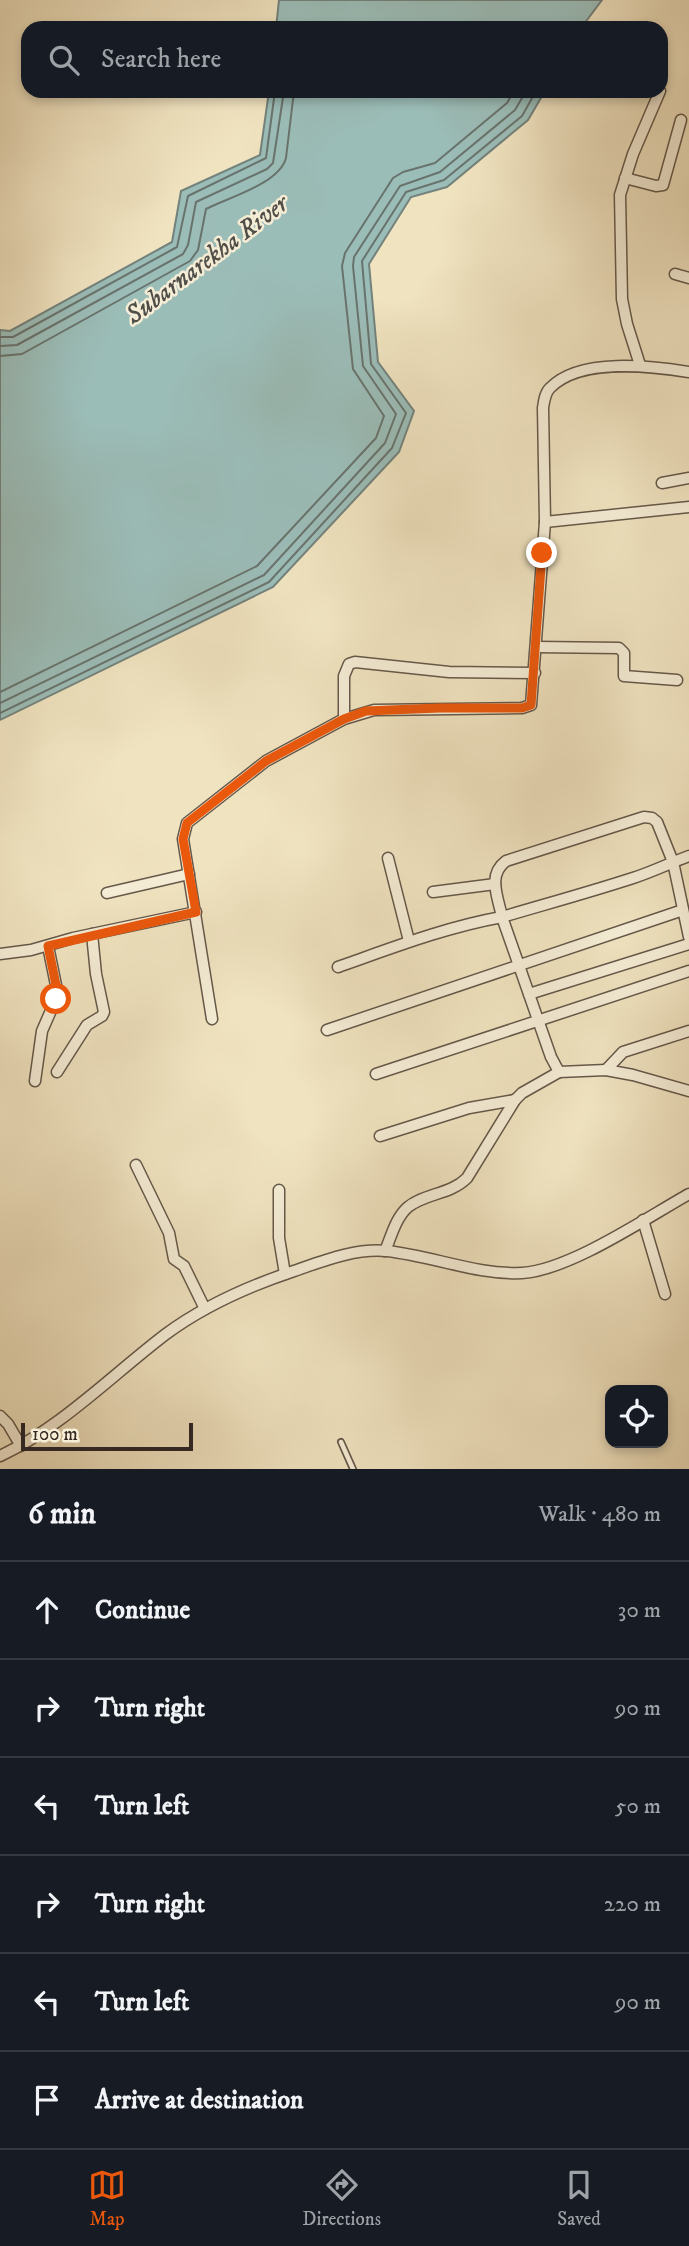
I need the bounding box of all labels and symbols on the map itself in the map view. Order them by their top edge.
water label: Subarnarekha River [118,187,297,333]
route end [526,537,557,568]
route start [40,983,71,1014]
scale bar [21,1420,192,1452]

